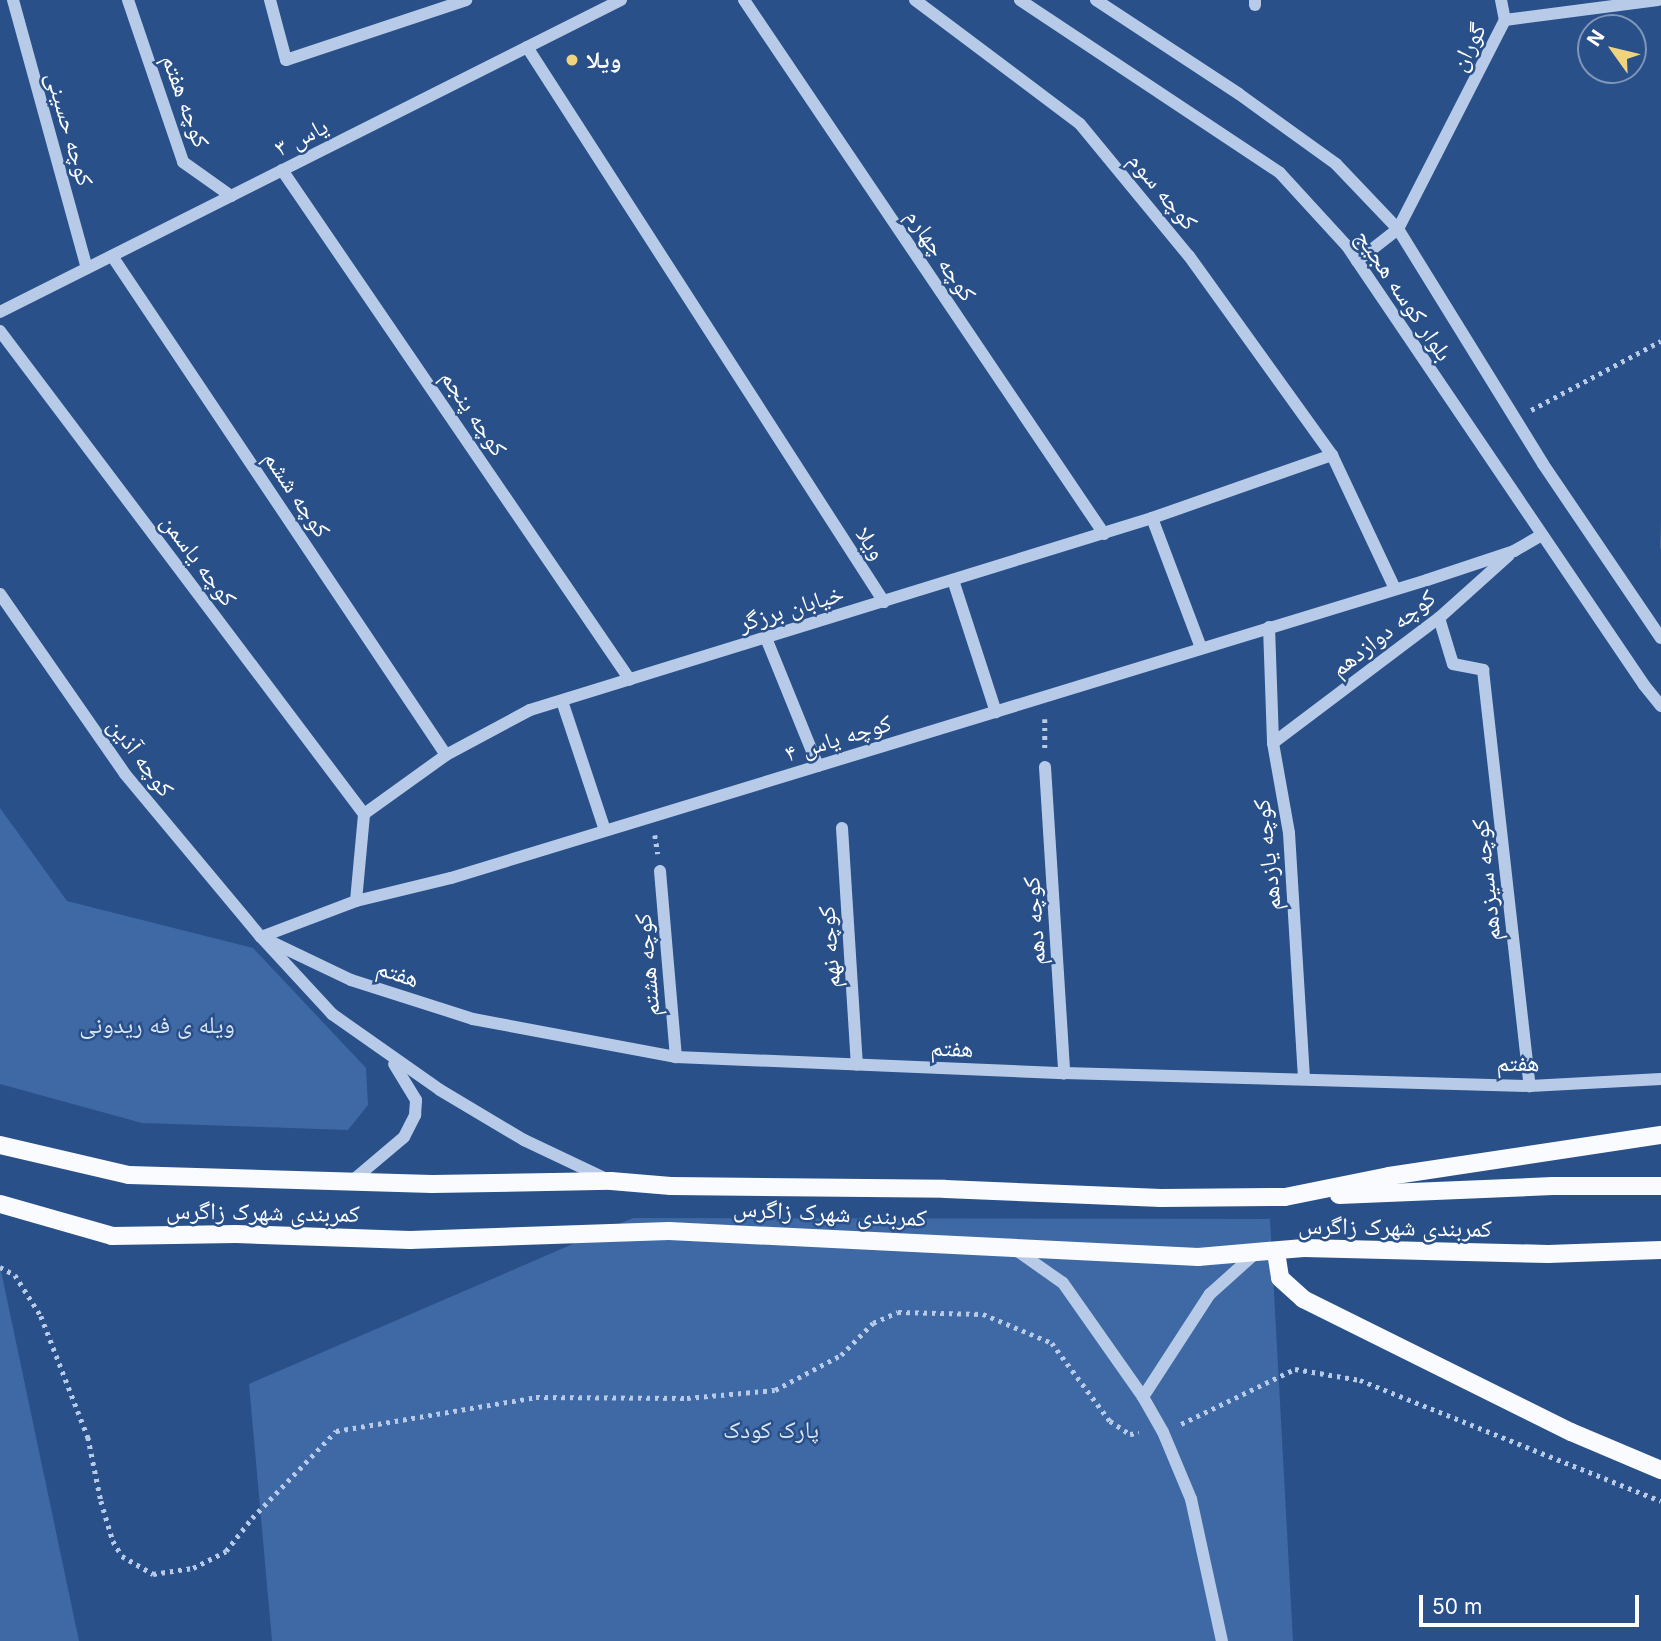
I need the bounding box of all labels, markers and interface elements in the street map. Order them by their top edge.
north arrow [1577,14,1647,84]
street label: گوران [1444,18,1492,76]
text: N [1582,26,1609,51]
place label: ویلا [586,46,621,74]
street label: کوچه هفتم [156,51,216,151]
marker: ویلا [564,52,580,68]
street label: کوچه حسینی [40,69,100,189]
street label: یاس ۳ [269,111,333,163]
street label: کوچه سوم [1122,146,1204,236]
street label: کوچه چهارم [900,203,982,307]
street label: بلوار کوسه هجیج [1349,224,1459,366]
street label: کوچه پنجم [435,364,513,462]
street label: کوچه ششم [258,445,336,543]
street label: کوچه یاسمن [155,508,243,612]
street label: ویلا [850,521,892,565]
street label: خیابان برزگر [735,578,847,638]
street label: کوچه دوازدهم [1325,583,1441,683]
street label: کوچه یاس ۴ [781,708,895,768]
street label: کوچه آذین [102,712,180,802]
street label: کوچه یازدهم [1247,798,1287,912]
street label: کوچه سیزدهم [1465,817,1507,943]
street label: کوچه دهم [1017,876,1051,966]
street label: کوچه نهم [812,905,846,989]
street label: کوچه هشتم [628,912,666,1018]
street label: هفتم [373,953,423,993]
park label: ویله ی فه ریدونی [79,1011,235,1039]
street label: هفتم [930,1033,974,1063]
street label: هفتم [1497,1049,1539,1077]
street label: کمربندی شهرک زاگرس [732,1194,928,1232]
street label: کمربندی شهرک زاگرس [166,1196,360,1228]
street label: کمربندی شهرک زاگرس [1298,1211,1492,1243]
park label: پارک کودک [723,1416,819,1444]
scale bar [1423,1582,1644,1626]
text: 50 m [1432,1594,1482,1619]

